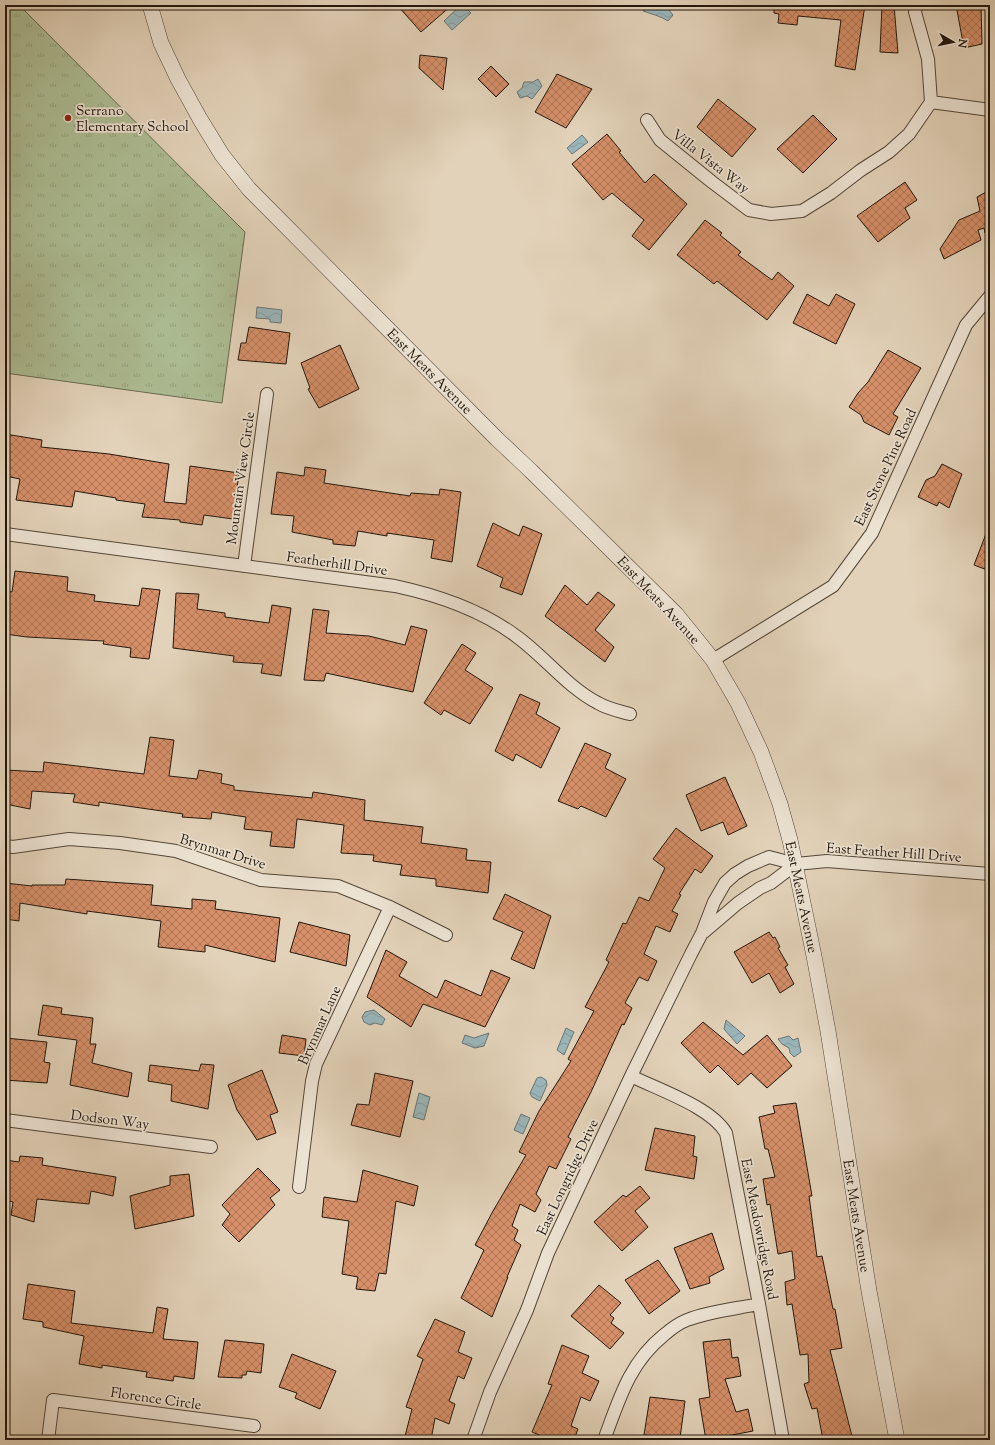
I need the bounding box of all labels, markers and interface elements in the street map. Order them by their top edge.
north arrow [933,22,973,62]
text: N [953,37,971,49]
place label: Serrano Elementary School [76,102,189,138]
marker: Serrano Elementary School [63,113,73,123]
street label: Villa Vista Way [667,126,753,199]
street label: East Meats Avenue [381,325,476,420]
street label: East Stone Pine Road [851,406,923,530]
street label: Mountain View Circle [223,411,261,546]
street label: Featherhill Drive [285,548,388,582]
street label: East Meats Avenue [611,553,704,650]
street label: Brynmar Drive [177,830,268,875]
street label: East Feather Hill Drive [825,839,962,869]
street label: East Meats Avenue [778,840,822,955]
street label: Brynmar Lane [294,983,347,1069]
street label: Dodson Way [69,1106,150,1136]
street label: East Longridge Drive [533,1116,605,1239]
street label: East Meadowridge Road [735,1157,782,1302]
street label: East Meats Avenue [836,1159,874,1274]
street label: Florence Circle [109,1384,203,1416]

